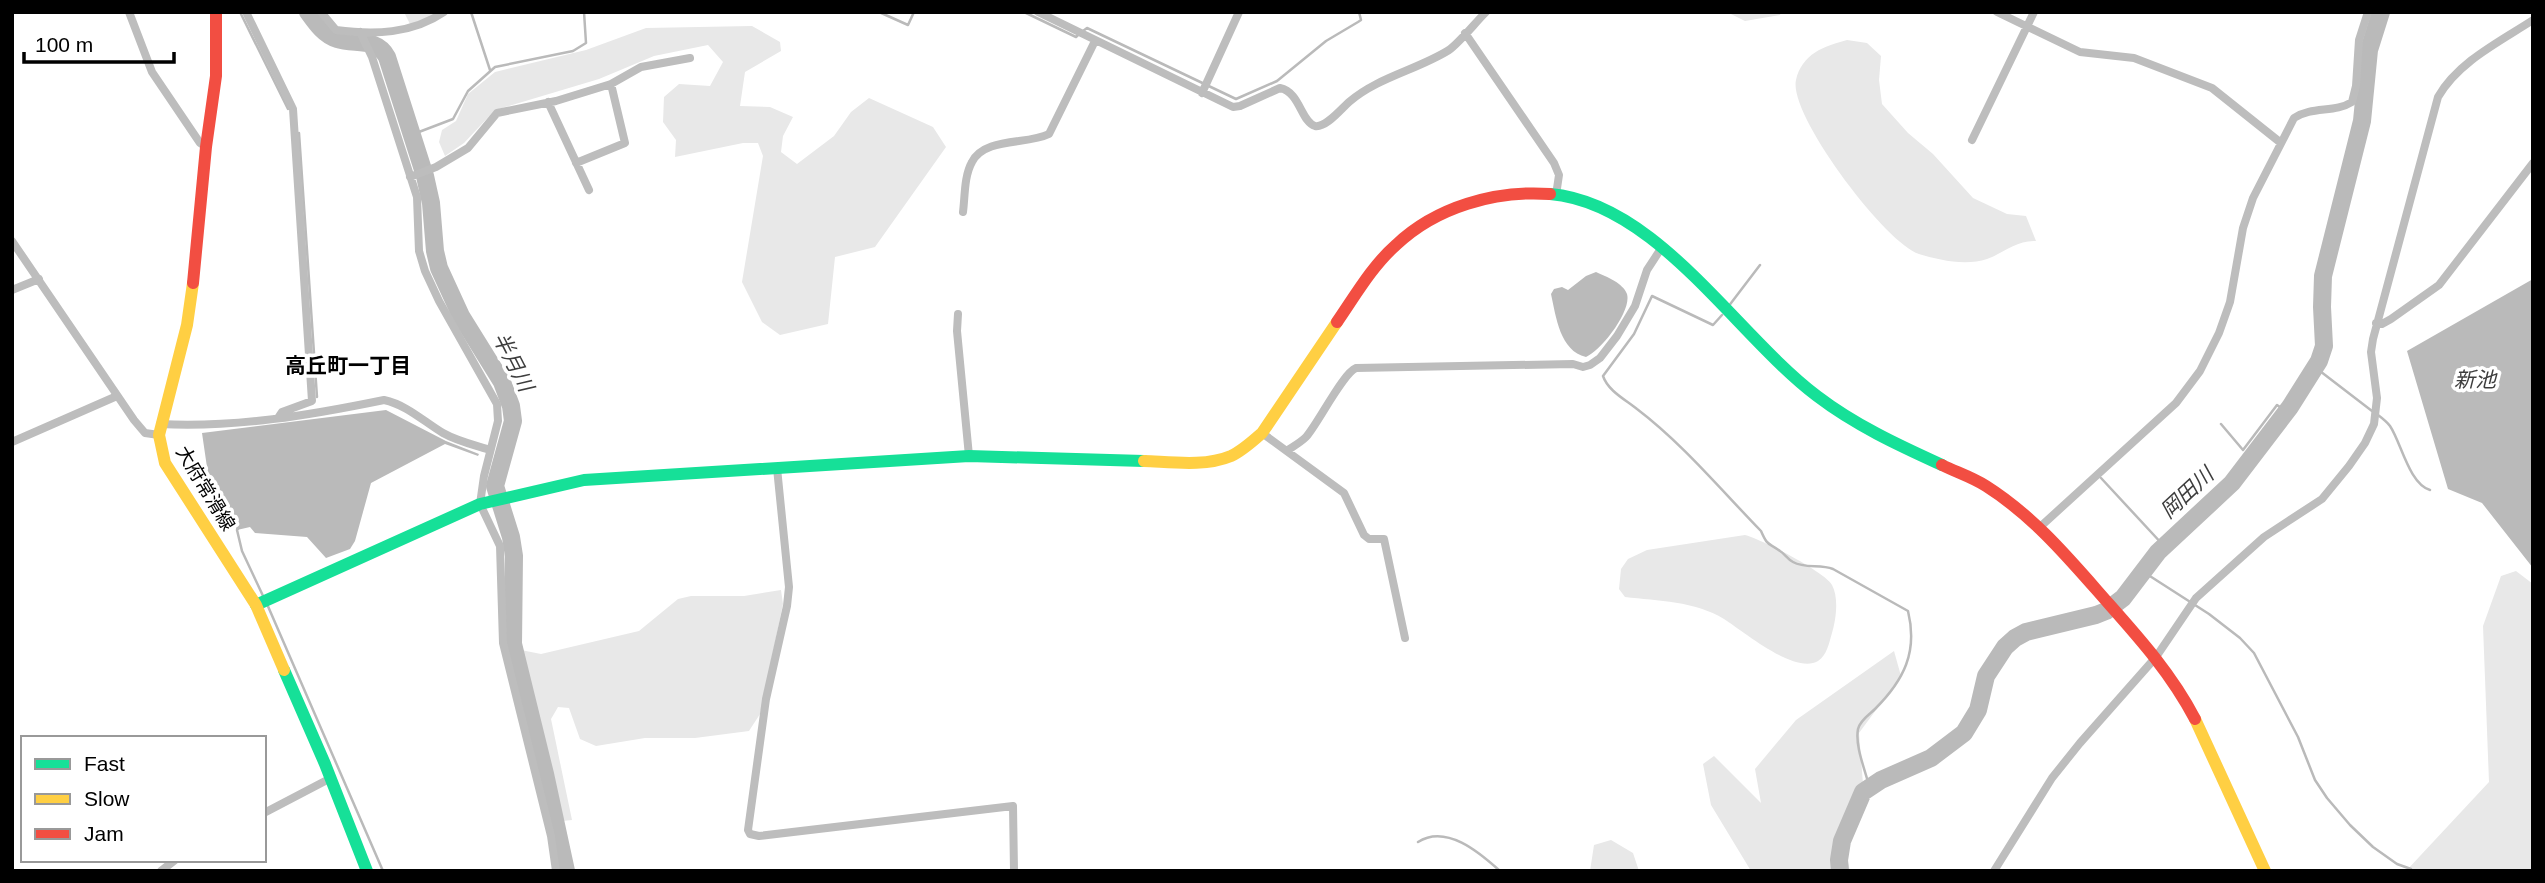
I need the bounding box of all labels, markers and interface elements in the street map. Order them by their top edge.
scale bar [24,21,175,65]
text: 100 m [35,33,93,56]
water label: 半月川 [489,328,539,397]
district label: 高丘町一丁目 [285,354,411,377]
water label: 新池 [2454,368,2498,391]
street label: 大府常滑線 [172,442,239,534]
water label: 岡田川 [2156,461,2219,523]
legend [21,736,266,862]
text: Fast [84,752,125,775]
text: Slow [84,787,130,810]
text: Jam [84,822,124,845]

